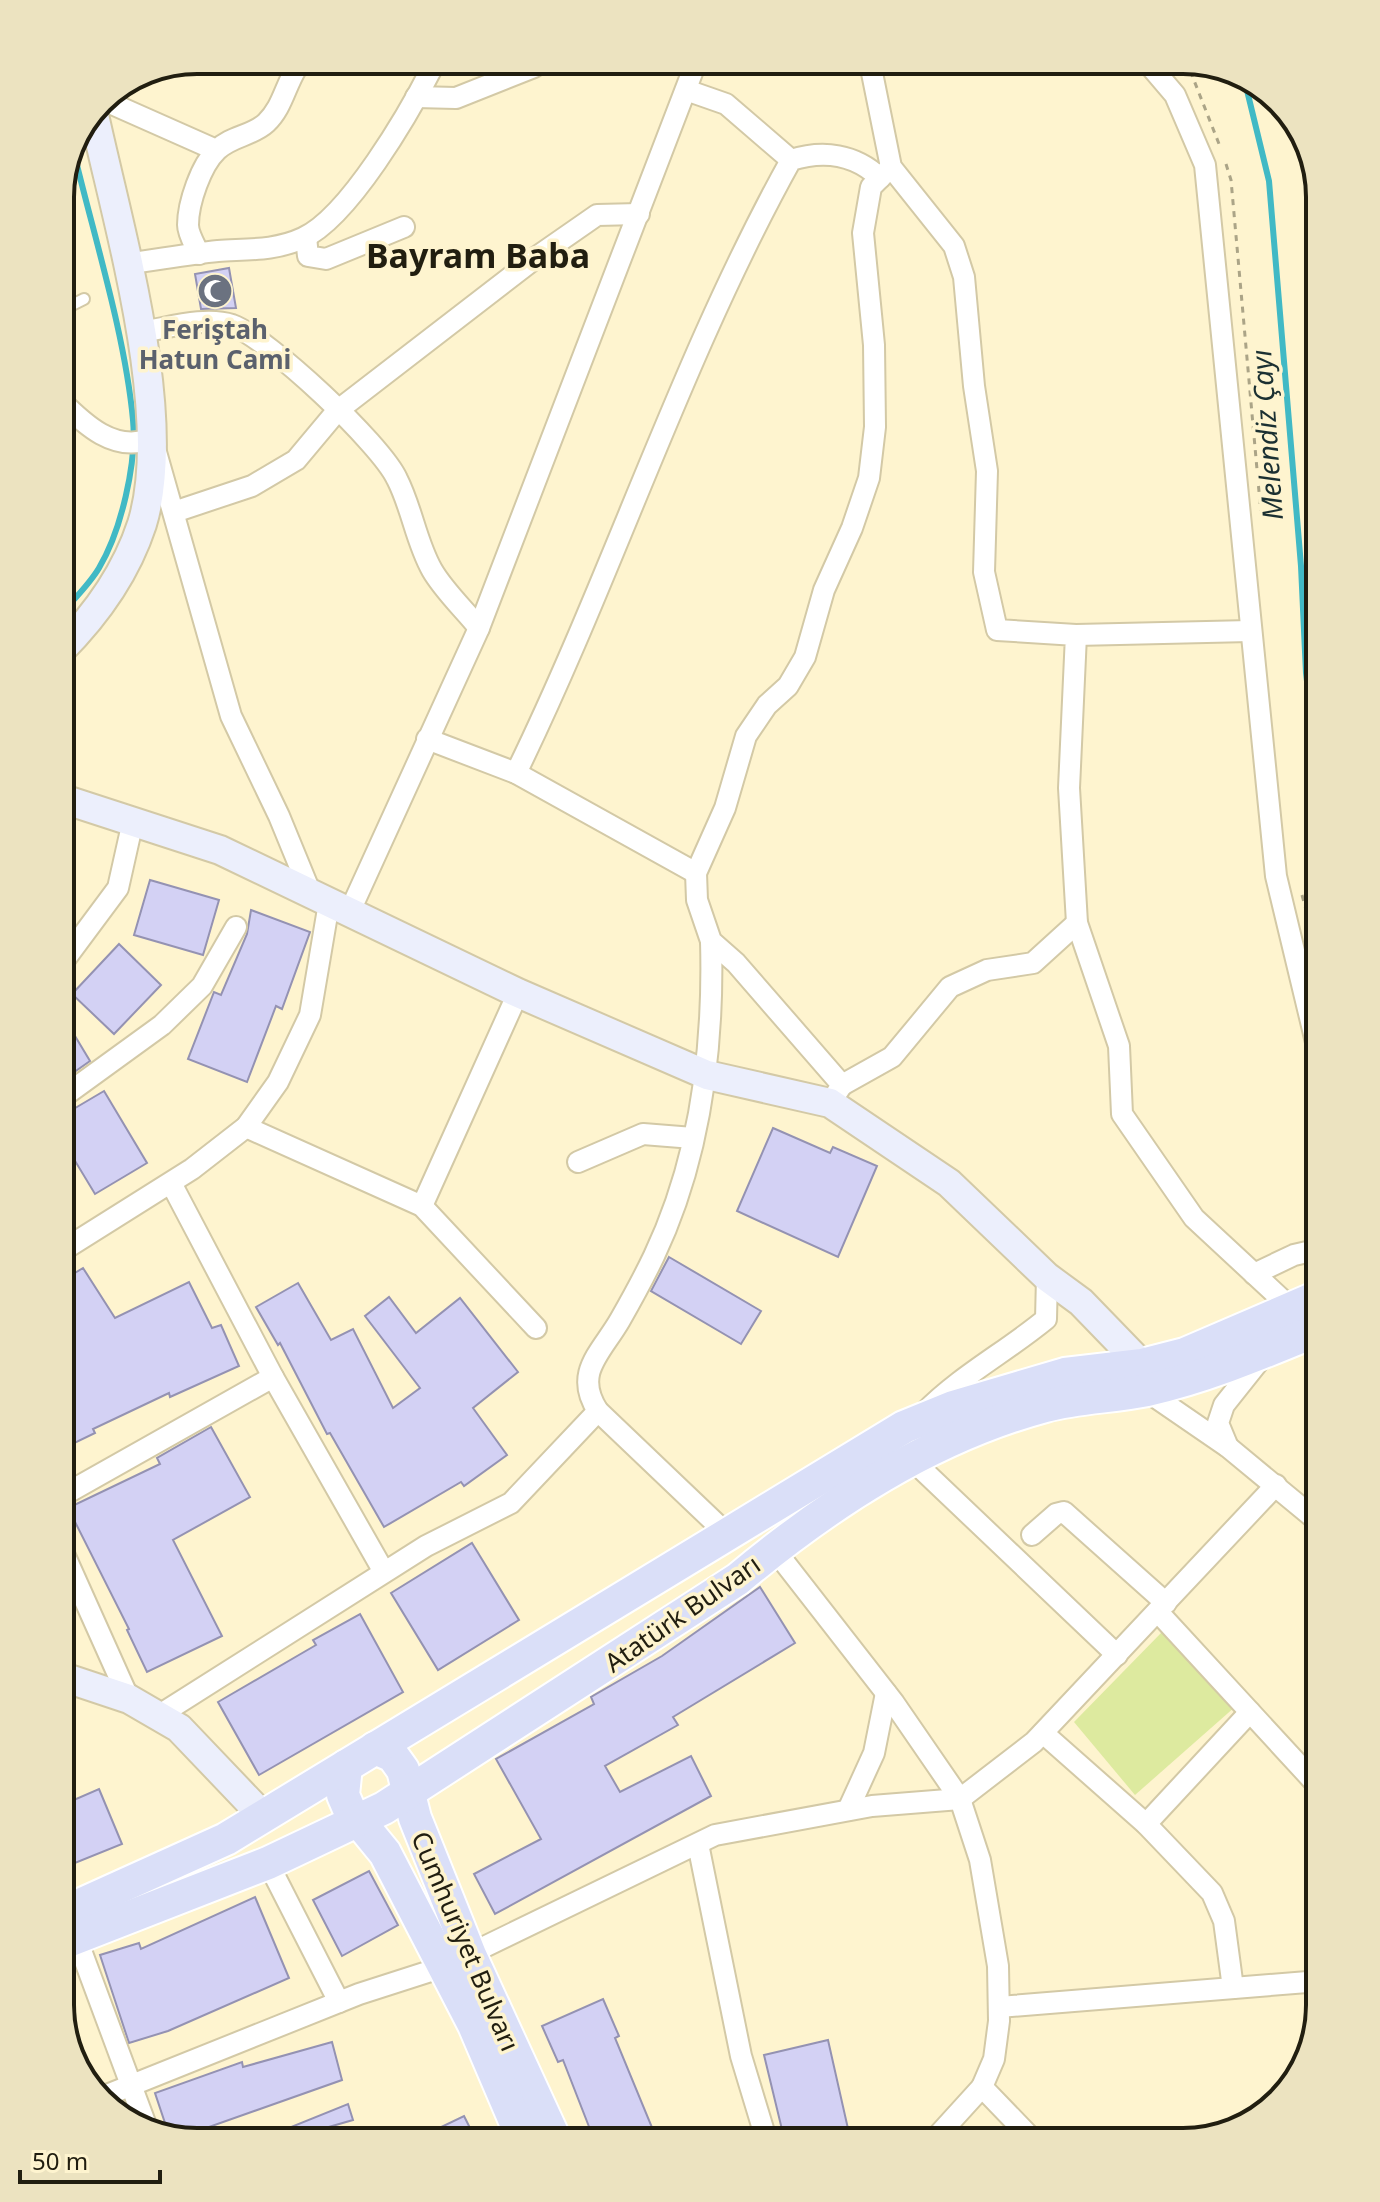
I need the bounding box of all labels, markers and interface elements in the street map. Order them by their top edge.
district label: Bayram Baba [366,232,590,278]
mosque icon: Feriştah Hatun Cami [196,272,234,310]
place label: Feriştah Hatun Cami [139,311,291,377]
water label: Melendiz Çayı [1241,349,1291,521]
street label: Atatürk Bulvarı [597,1546,767,1680]
street label: Cumhuriyet Bulvarı [403,1826,529,2056]
scale bar [20,2134,160,2184]
text: 50 m [32,2144,88,2177]

